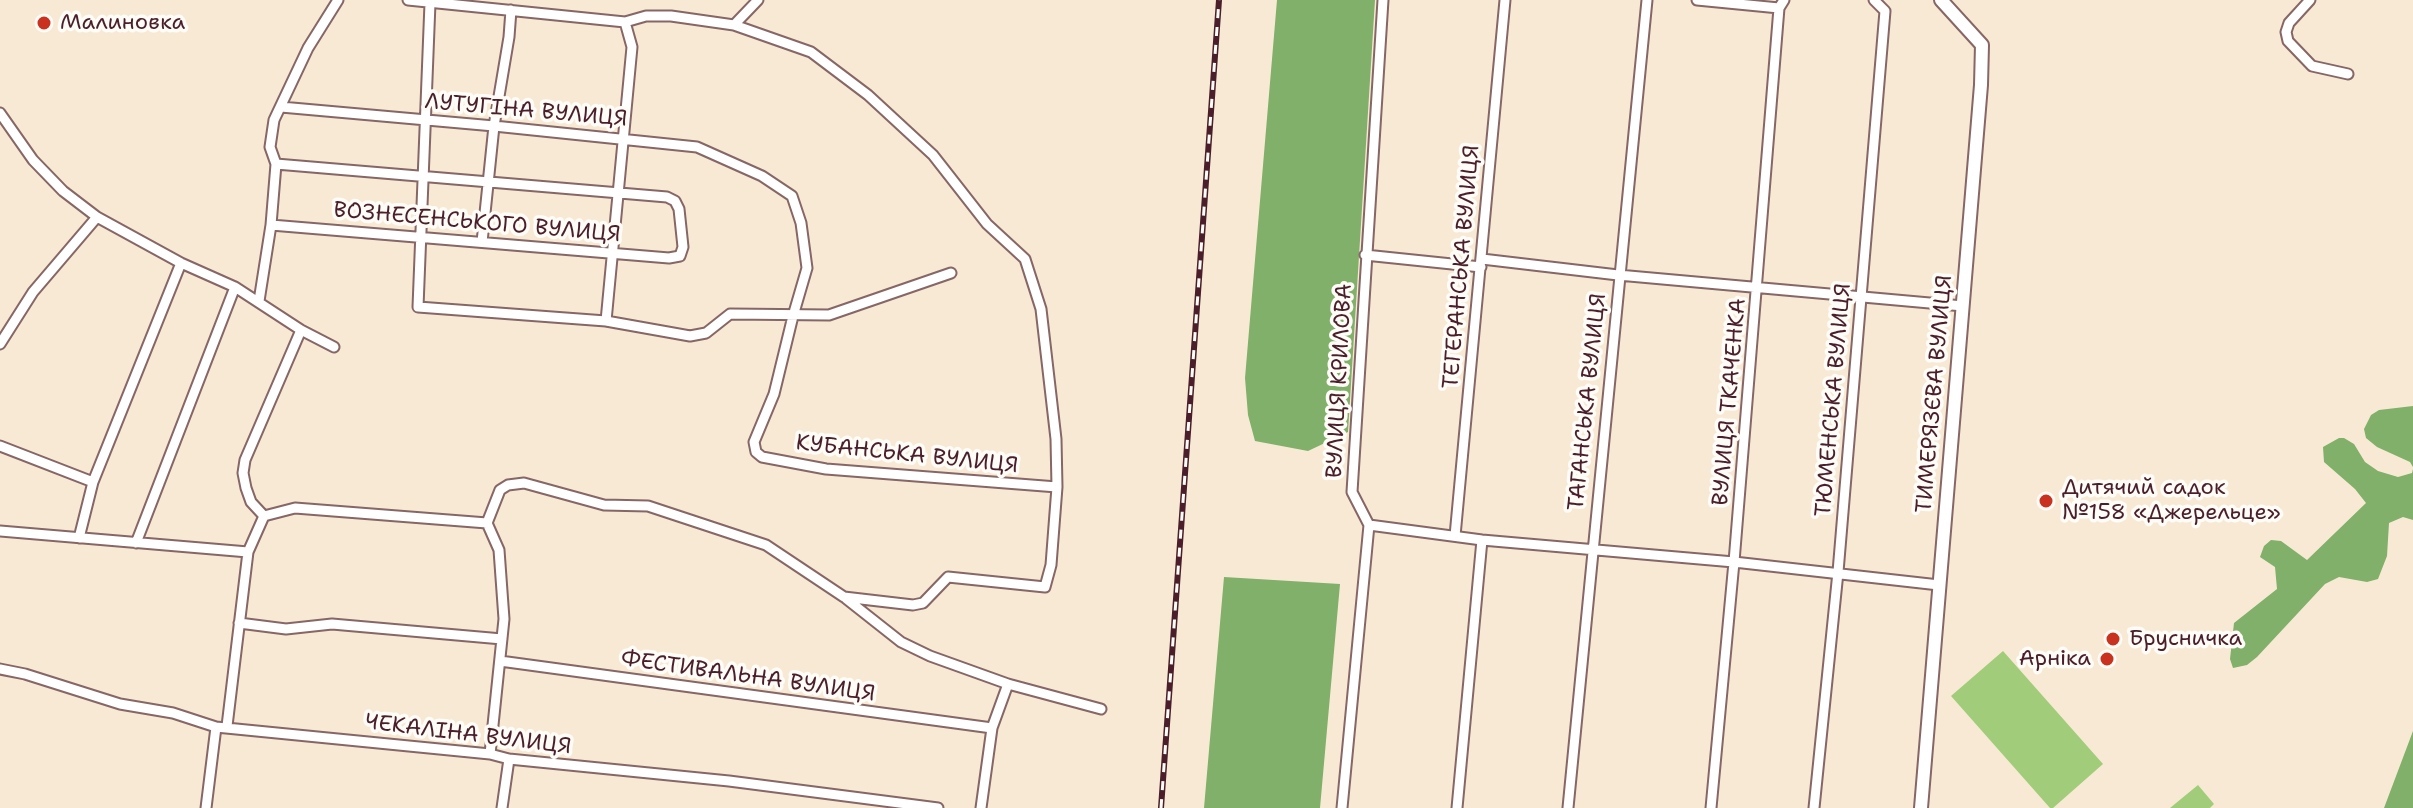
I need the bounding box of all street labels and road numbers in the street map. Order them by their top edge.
street label: ЛУТУГІНА ВУЛИЦЯ [424,89,628,133]
street label: ТЕГЕРАНСЬКА ВУЛИЦЯ [1438,144,1486,390]
street label: ВОЗНЕСЕНСЬКОГО ВУЛИЦЯ [332,197,622,249]
street label: ТИМЕРЯЗЄВА ВУЛИЦЯ [1911,274,1959,514]
street label: ТЮМЕНСЬКА ВУЛИЦЯ [1811,282,1857,518]
street label: ВУЛИЦЯ КРИЛОВА [1322,283,1358,479]
street label: ТАГАНСЬКА ВУЛИЦЯ [1563,292,1613,512]
street label: ВУЛИЦЯ ТКАЧЕНКА [1708,297,1752,507]
street label: КУБАНСЬКА ВУЛИЦЯ [795,430,1019,480]
street label: ФЕСТИВАЛЬНА ВУЛИЦЯ [619,646,877,708]
street label: ЧЕКАЛІНА ВУЛИЦЯ [363,709,573,761]

